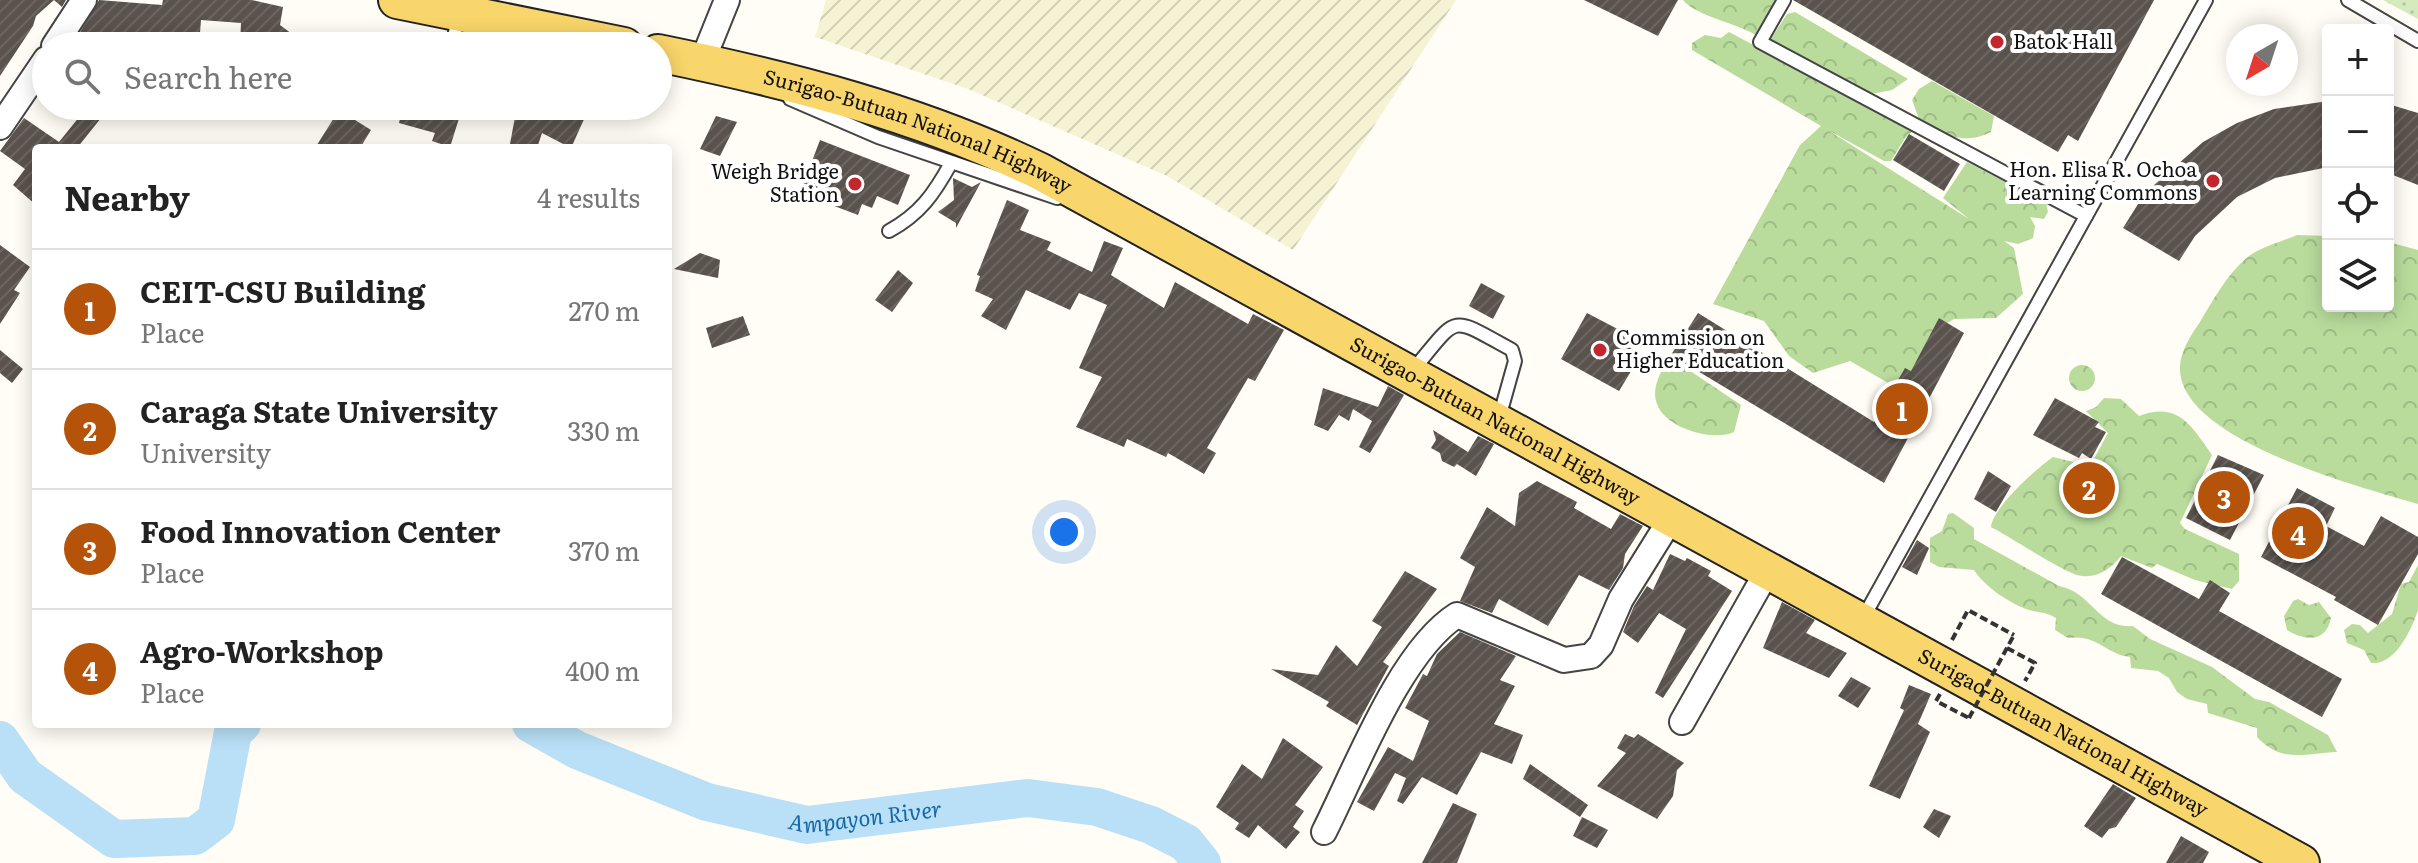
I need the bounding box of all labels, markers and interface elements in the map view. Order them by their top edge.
north arrow [2226,24,2298,96]
map controls [2322,24,2394,312]
button: + [2322,24,2394,96]
place label: Batok Hall [2013,25,2113,55]
search box [32,32,672,120]
marker: Batok Hall [1988,33,2006,51]
icon: search [60,54,104,98]
text: Search here [124,54,292,98]
street label: Surigao-Butuan National Highway [761,60,1079,200]
button: − [2322,96,2394,168]
place label: Hon. Elisa R. Ochoa Learning Commons [2008,153,2197,206]
place label: Weigh Bridge Station [711,155,839,208]
button: locate [2322,168,2394,240]
text: Nearby [64,171,190,221]
marker: Hon. Elisa R. Ochoa Learning Commons [2204,172,2222,190]
marker: Weigh Bridge Station [846,175,864,193]
text: 4 results [537,177,640,216]
button: layers [2322,240,2394,312]
text: CEIT-CSU Building [140,268,425,312]
text: 1 [85,290,95,329]
text: 270 m [568,290,640,329]
text: Place [140,312,205,351]
place label: Commission on Higher Education [1616,321,1784,374]
street label: Surigao-Butuan National Highway [1346,328,1647,511]
marker: Commission on Higher Education [1591,341,1609,359]
pin: 1 [1876,379,1928,439]
text: Caraga State University [140,388,498,432]
text: 2 [83,410,97,449]
text: 330 m [567,410,640,449]
text: University [140,432,271,471]
pin: 2 [2063,458,2115,518]
pin: 3 [2198,467,2250,527]
pin: 4 [2272,503,2324,563]
text: Food Innovation Center [140,508,500,552]
your location [1044,512,1084,552]
text: 3 [83,530,97,569]
text: 370 m [568,530,640,569]
text: Place [140,552,205,591]
text: Agro-Workshop [140,628,384,672]
street label: Surigao-Butuan National Highway [1914,639,2215,823]
text: 4 [82,650,98,689]
text: 400 m [565,650,640,689]
text: Place [140,672,205,711]
water label: Ampayon River [785,791,944,840]

